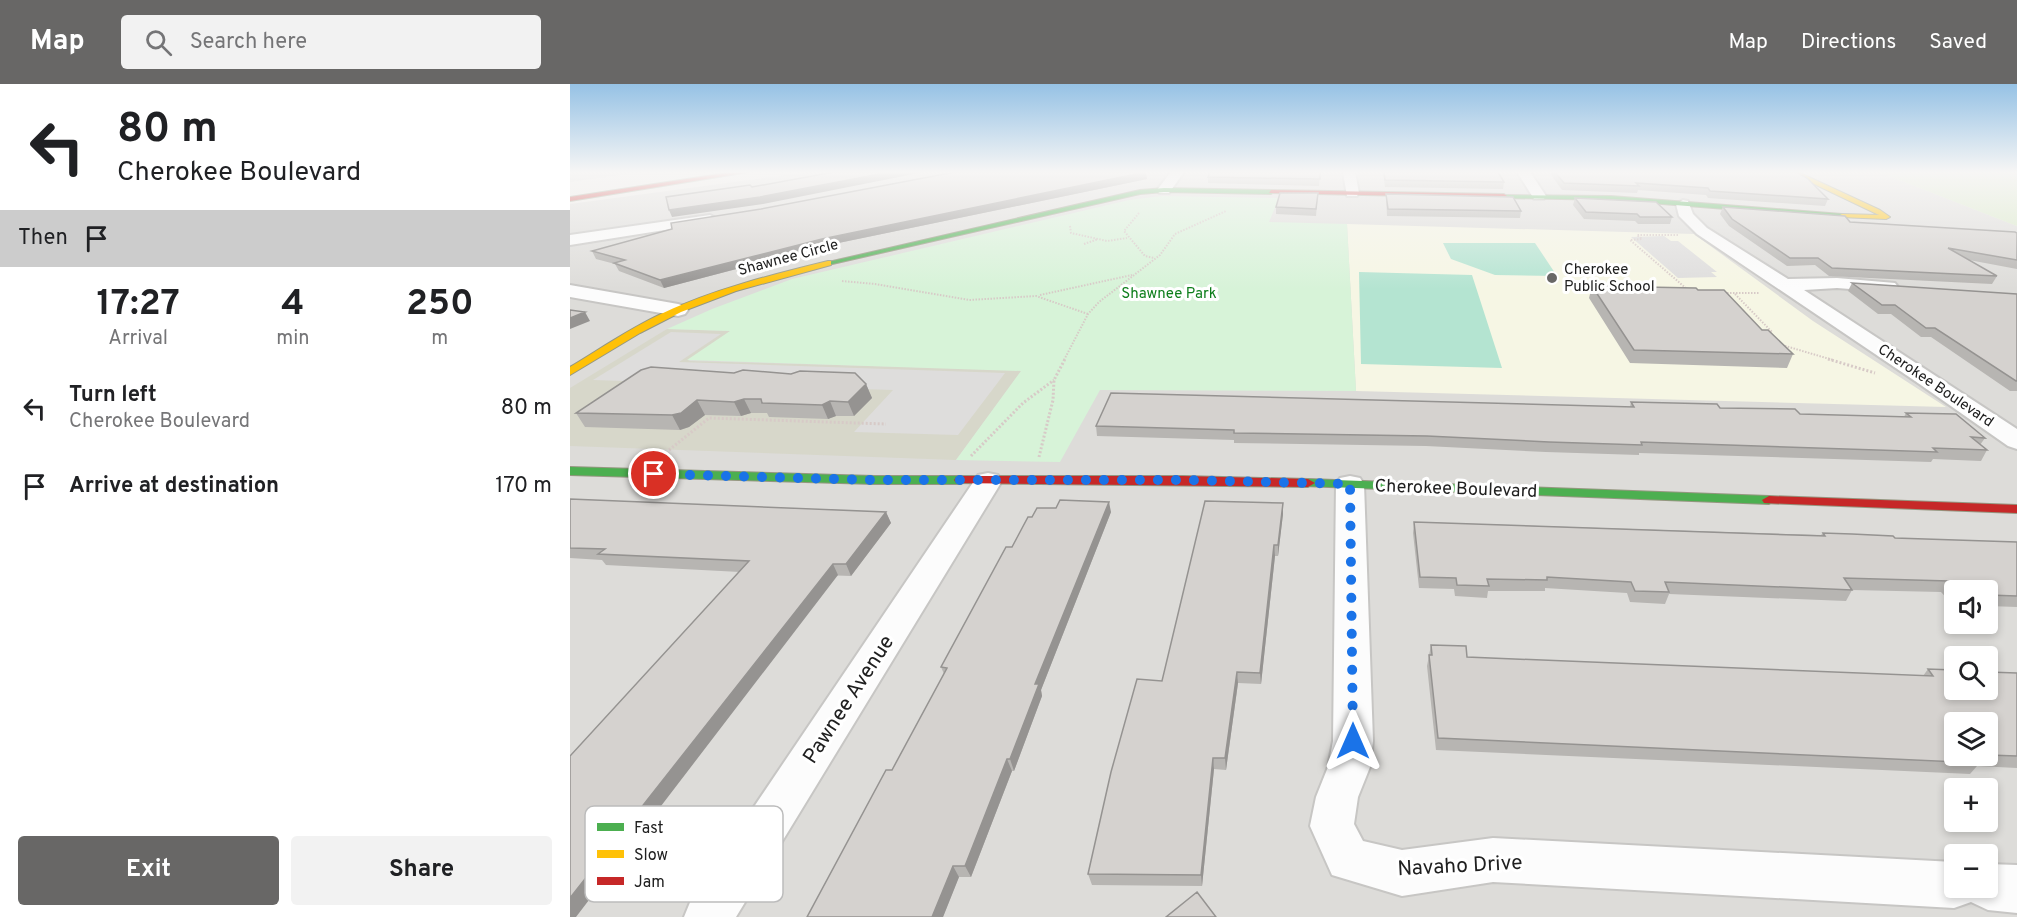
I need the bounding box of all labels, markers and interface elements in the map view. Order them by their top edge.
search box [121,15,541,69]
text: Map [30,24,85,60]
icon: search [142,26,175,59]
text: Search here [190,29,307,56]
text: Map [1728,29,1768,56]
text: Directions [1801,29,1896,56]
text: Saved [1929,29,1987,56]
text: 80 m [117,104,218,157]
icon: left [18,108,96,186]
text: Cherokee Boulevard [117,156,361,190]
icon: arrive [80,222,113,255]
text: Then [18,225,68,252]
street label: Shawnee Circle [736,236,841,281]
place label: Cherokee Public School [1564,261,1655,297]
marker: Cherokee Public School [1545,271,1559,285]
text: 17:27 [96,282,180,328]
text: 4 [281,282,304,328]
text: 250 [406,282,474,328]
park label: Shawnee Park [1121,285,1217,304]
text: Arrival [108,326,168,352]
text: min [276,326,310,352]
text: m [431,326,448,352]
street label: Cherokee Boulevard [1874,340,1997,432]
text: Turn left [69,382,157,409]
icon: left [18,392,51,425]
text: 80 m [501,395,552,422]
text: Cherokee Boulevard [69,409,250,435]
pin [628,448,679,499]
icon: arrive [637,457,670,490]
icon: arrive [18,470,51,503]
text: Arrive at destination [69,473,279,500]
text: 170 m [495,473,552,500]
street label: Cherokee Boulevard [1374,475,1538,504]
map controls [1944,580,1998,898]
button: sound [1944,580,1998,634]
street label: Pawnee Avenue [798,630,901,769]
button: search [1944,646,1998,700]
position arrow [1321,709,1385,773]
button: layers [1944,712,1998,766]
button: + [1944,778,1998,832]
legend [585,806,783,902]
text: Fast [634,819,664,839]
button: Exit [18,836,279,905]
button: Share [291,836,552,905]
button: − [1944,844,1998,898]
text: Slow [634,846,668,866]
street label: Navaho Drive [1397,850,1523,883]
text: Jam [634,873,665,893]

